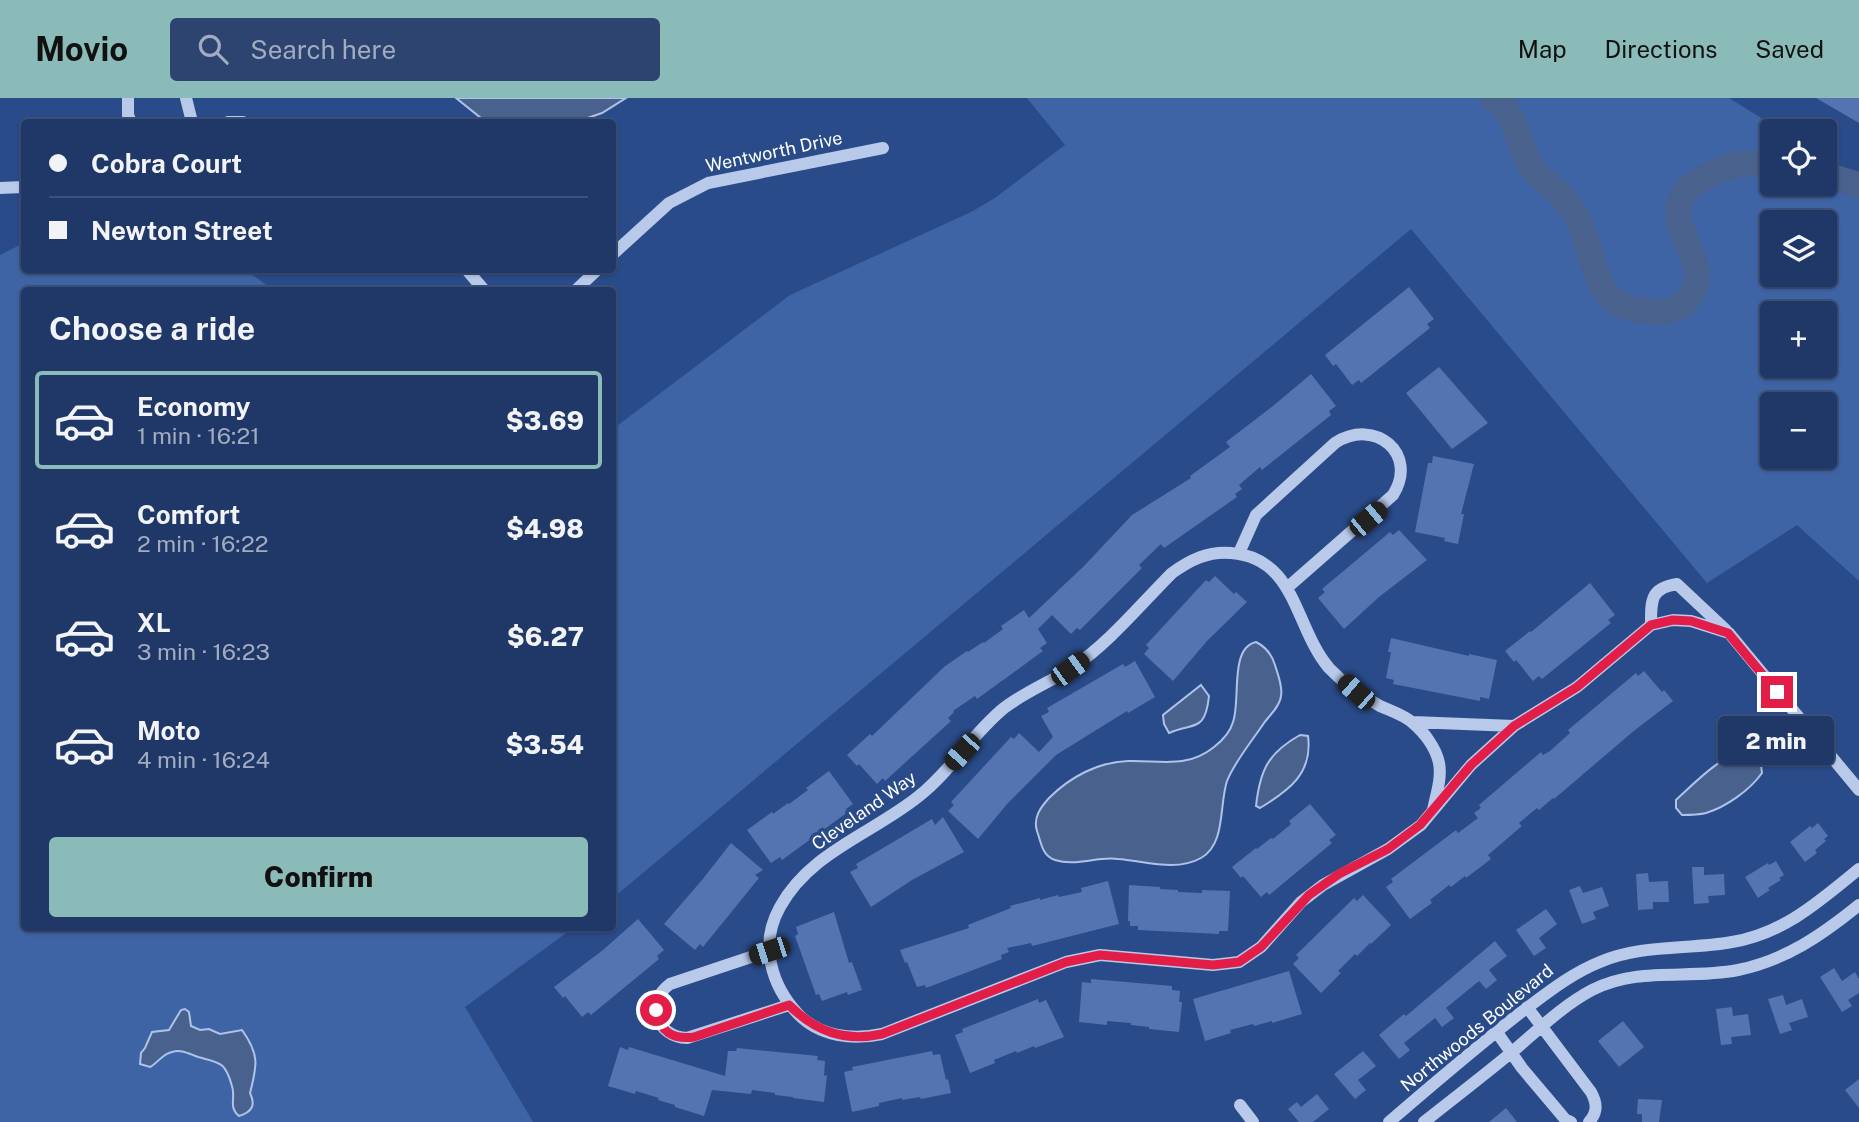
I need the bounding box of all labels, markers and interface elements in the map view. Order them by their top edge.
search box [170,18,660,81]
text: Movio [35,30,128,68]
icon: search [194,30,232,68]
text: Search here [250,34,396,65]
text: Map [1518,35,1567,63]
text: Directions [1605,35,1717,63]
text: Saved [1755,35,1824,63]
map controls [1760,119,1837,469]
button: locate [1760,119,1837,196]
street label: Wentworth Drive [704,127,844,176]
text: Cobra Court [91,148,242,179]
button: layers [1760,210,1837,287]
text: Newton Street [91,215,273,246]
button: + [1760,301,1837,378]
text: Choose a ride [49,310,255,347]
icon: car [53,389,116,452]
text: Economy [137,391,250,422]
button: − [1760,392,1837,469]
text: $3.69 [506,405,584,436]
text: 1 min · 16:21 [137,422,260,449]
icon: car [53,497,116,560]
car [1346,497,1391,541]
text: Comfort [137,499,240,530]
text: $4.98 [506,513,584,544]
text: 2 min · 16:22 [137,530,268,557]
icon: car [53,605,116,668]
text: XL [137,607,171,638]
text: $6.27 [507,621,584,652]
text: 3 min · 16:23 [137,638,270,665]
car [1047,648,1094,690]
car [1334,670,1379,714]
route end [1761,676,1793,708]
icon: car [53,713,116,776]
text: Moto [137,715,200,746]
callout: 2 min [1719,716,1835,766]
text: 2 min [1745,727,1807,754]
text: $3.54 [505,729,584,760]
car [941,729,984,775]
text: 4 min · 16:24 [137,746,270,773]
street label: Cleveland Way [807,767,920,854]
button: Confirm [49,837,588,917]
car [746,935,793,967]
street label: Northwoods Boulevard [1396,960,1557,1096]
route start [640,994,672,1026]

